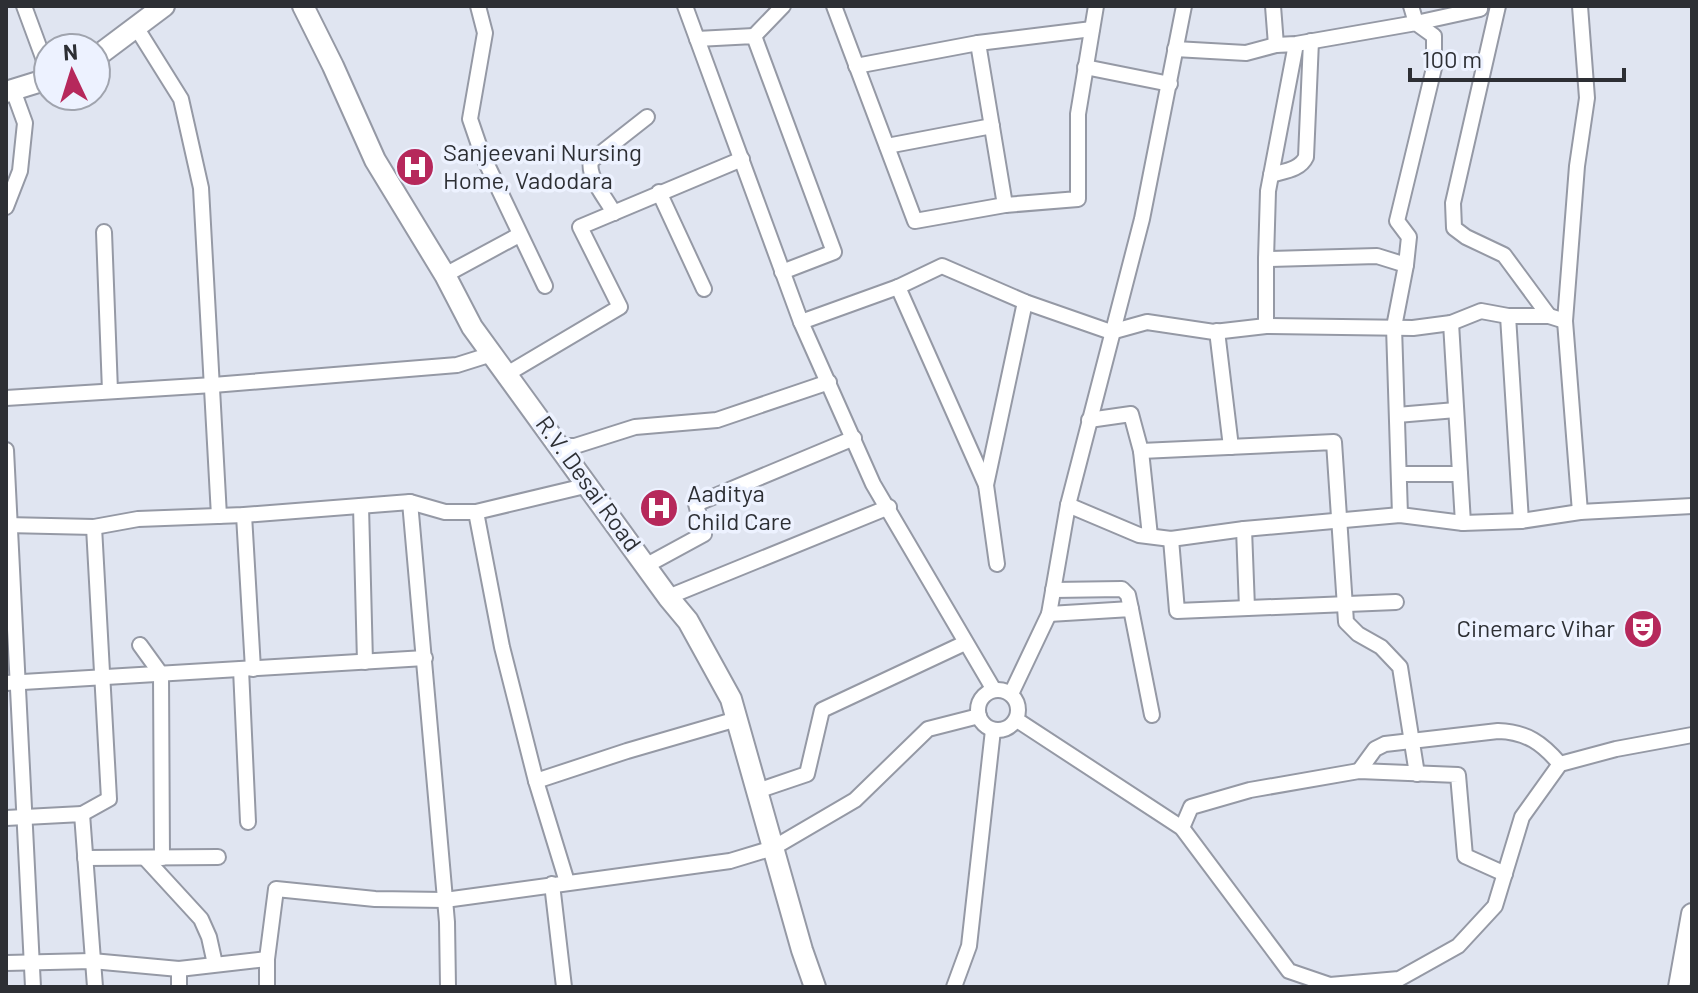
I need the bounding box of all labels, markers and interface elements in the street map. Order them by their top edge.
north arrow [32,32,112,112]
scale bar [1410,32,1624,82]
text: N [62,38,79,65]
text: 100 m [1422,44,1482,73]
place label: Sanjeevani Nursing Home, Vadodara [443,137,642,194]
hospital icon: Sanjeevani Nursing Home, Vadodara [394,146,436,188]
street label: R.V. Desai Road [530,410,648,557]
place label: Aaditya Child Care [687,478,792,535]
hospital icon: Aaditya Child Care [638,487,680,529]
theatre icon: Cinemarc Vihar [1622,608,1664,650]
place label: Cinemarc Vihar [1457,613,1615,642]

